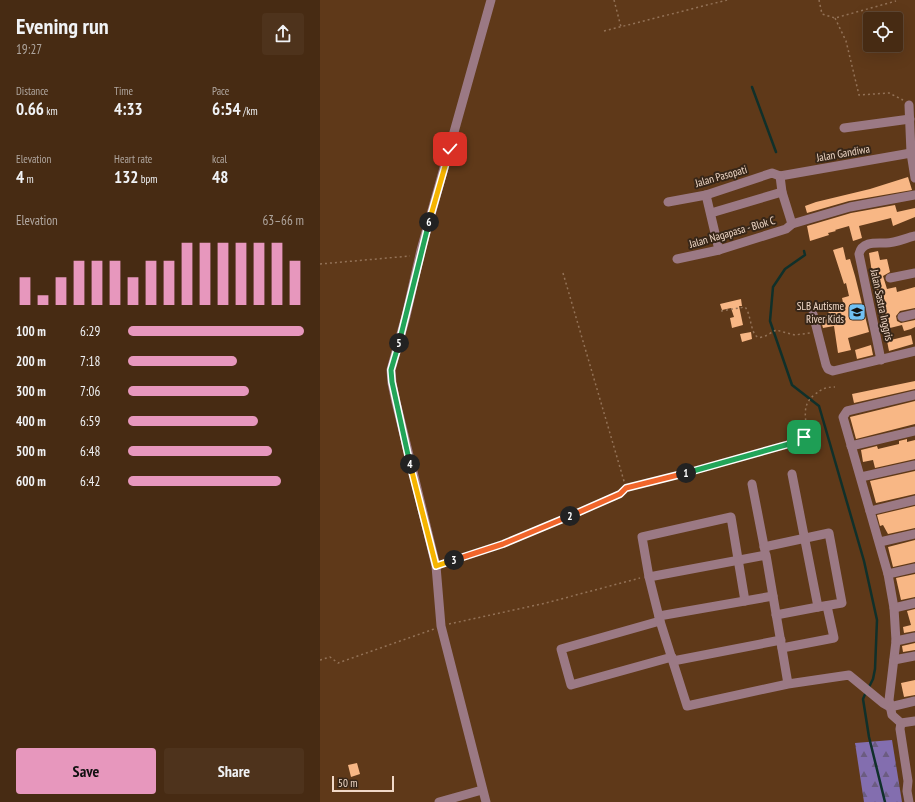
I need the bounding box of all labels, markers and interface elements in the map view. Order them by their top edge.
text: Evening run [16,12,109,40]
map controls [863,12,903,52]
button: locate [863,12,903,52]
button: share [262,13,304,55]
text: 19:27 [16,41,42,58]
text: Distance [16,84,48,98]
text: Time [114,84,133,98]
text: Pace [212,84,229,98]
text: 0.66 [16,98,44,120]
text: 4:33 [114,98,143,120]
text: 6:54 [212,98,241,120]
text: km [44,104,58,118]
text: /km [241,104,258,118]
pin [433,132,467,166]
icon: check [439,138,461,160]
street label: Jalan Gandiwa [814,141,871,165]
text: Elevation [16,152,51,166]
text: Heart rate [114,152,152,166]
text: kcal [212,152,227,166]
street label: Jalan Pasopati [692,162,749,190]
text: 4 [16,166,24,188]
text: 132 [114,166,138,188]
text: 48 [212,166,228,188]
text: m [24,172,34,186]
text: bpm [138,172,157,186]
text: Elevation [16,212,58,229]
text: 63–66 m [262,212,304,229]
pin: 6 [419,212,439,232]
street label: Jalan Nagapasa - Blok C [686,213,777,251]
text: 6 [426,215,432,229]
street label: Jalan Sastra Inggris [867,267,896,342]
place label: SLB Autisme River Kids [797,299,844,326]
school or university icon: SLB Autisme River Kids [847,302,867,322]
text: 100 m [16,323,46,340]
text: 6:29 [80,323,100,340]
pin: 5 [389,333,409,353]
text: 5 [396,336,402,350]
text: 200 m [16,353,46,370]
text: 7:18 [80,353,100,370]
text: 300 m [16,383,46,400]
text: 7:06 [80,383,100,400]
text: 400 m [16,413,46,430]
text: 6:59 [80,413,100,430]
pin [787,420,821,454]
icon: arrive [793,426,815,448]
text: 500 m [16,443,46,460]
text: 6:48 [80,443,100,460]
pin: 4 [400,454,420,474]
text: 4 [407,457,413,471]
pin: 1 [676,463,696,483]
text: 1 [683,466,689,480]
text: 600 m [16,473,46,490]
text: 6:42 [80,473,100,490]
pin: 2 [560,506,580,526]
text: 2 [567,509,573,523]
pin: 3 [444,550,464,570]
text: 3 [451,553,457,567]
button: Save [16,748,156,794]
button: Share [164,748,304,794]
scale bar [332,774,394,793]
text: 50 m [338,776,357,790]

